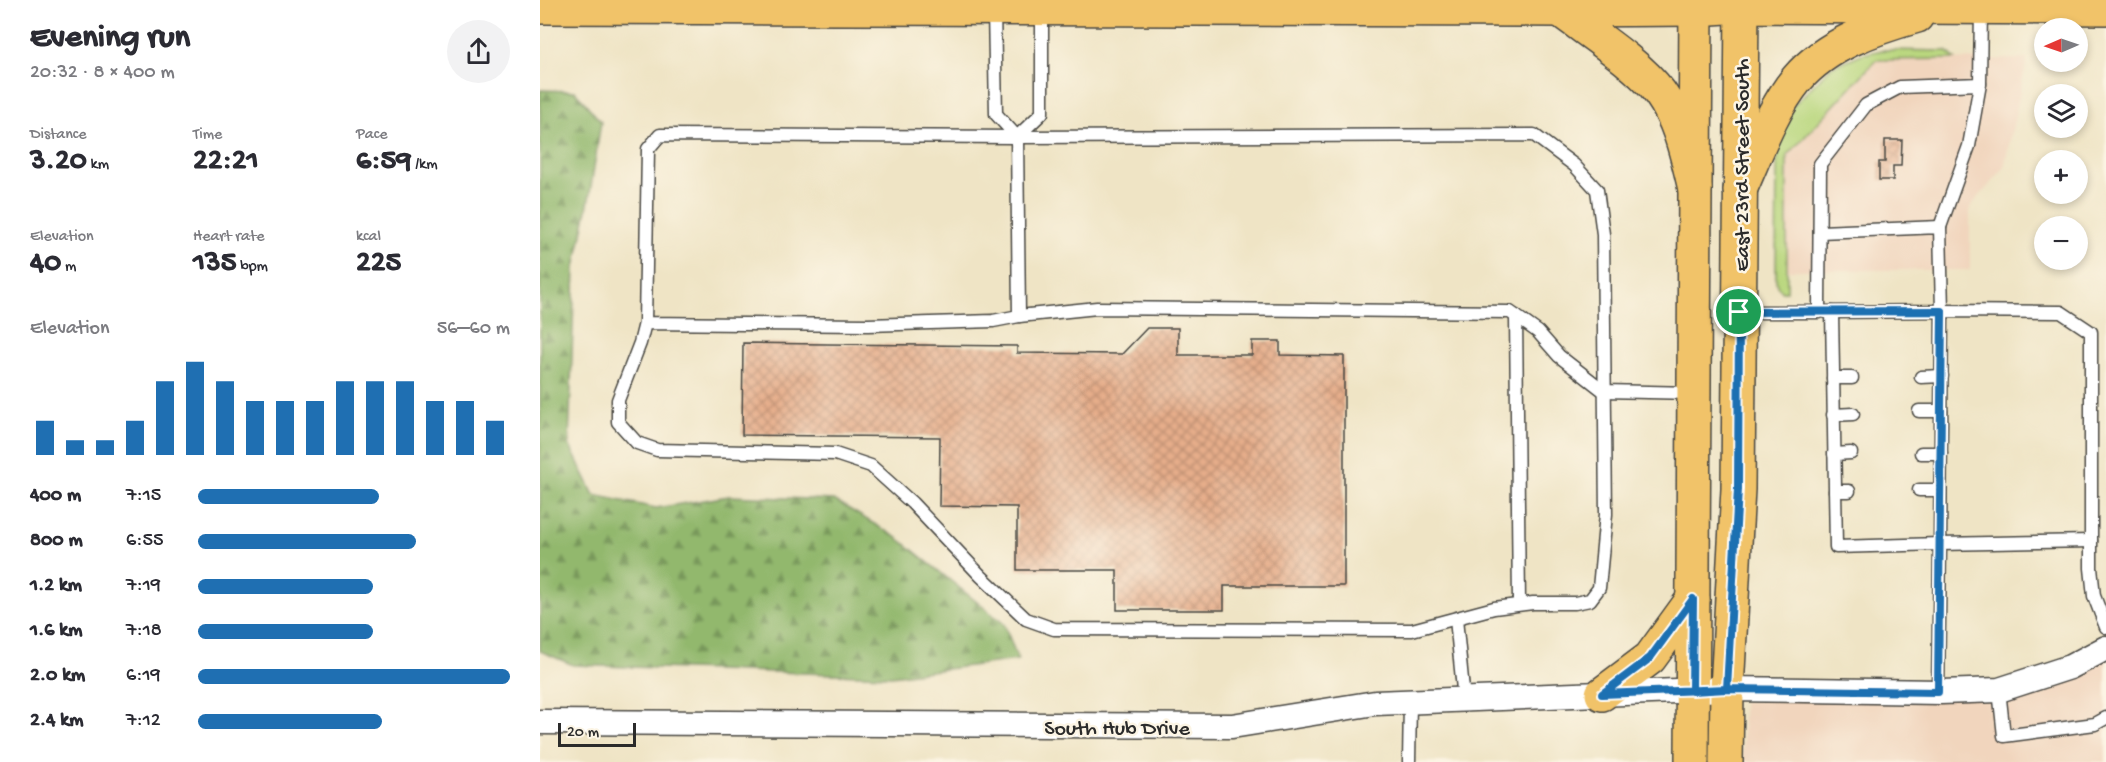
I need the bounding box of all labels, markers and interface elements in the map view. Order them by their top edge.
north arrow [2034,18,2088,72]
map controls [2034,18,2088,270]
text: Evening run [30,20,190,58]
button: share [447,20,510,83]
street label: East 23rd Street South [1731,58,1757,271]
text: 20:32 · 8 × 400 m [30,62,175,85]
button: layers [2034,84,2088,138]
text: Distance [30,126,87,145]
text: Time [193,126,222,145]
text: Pace [356,126,387,145]
text: 3.20 [30,145,87,180]
text: 22:21 [193,145,259,180]
text: 6:59 [356,145,411,180]
button: + [2034,150,2088,204]
text: km [87,156,109,175]
text: /km [411,156,438,175]
button: − [2034,216,2088,270]
text: Elevation [30,228,94,247]
text: Heart rate [193,228,265,247]
text: kcal [356,228,381,247]
text: 40 [30,247,61,282]
text: 135 [193,247,236,282]
text: 225 [356,247,401,282]
text: m [61,258,76,277]
text: bpm [236,258,268,277]
pin [1713,286,1764,337]
icon: arrive [1722,295,1755,328]
text: Elevation [30,318,110,341]
text: 56–60 m [437,318,510,341]
text: 400 m [30,485,81,508]
text: 7:15 [126,485,161,508]
text: 800 m [30,530,83,553]
text: 6:55 [126,530,163,553]
text: 1.2 km [30,575,82,598]
text: 7:19 [126,575,161,598]
text: 1.6 km [30,620,82,643]
text: 7:18 [126,620,162,643]
text: 2.0 km [30,665,85,688]
text: 6:19 [126,665,161,688]
text: 2.4 km [30,710,83,733]
text: 7:12 [126,710,161,733]
street label: South Hub Drive [1044,717,1190,743]
scale bar [558,720,636,748]
text: 20 m [567,724,599,743]

